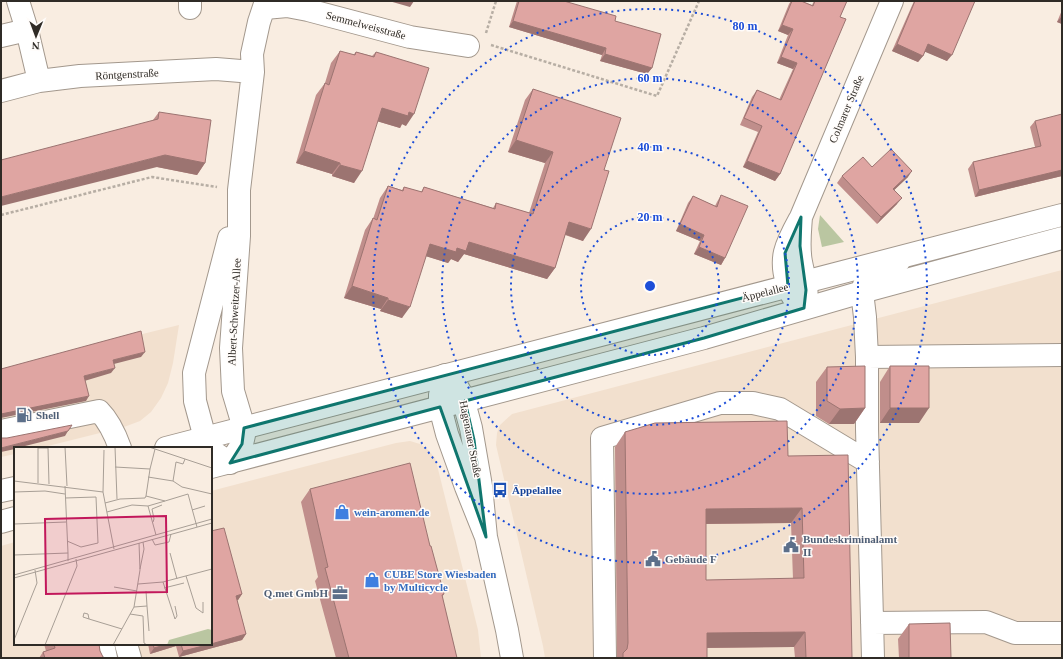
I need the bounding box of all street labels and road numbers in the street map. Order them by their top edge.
street label: Semmelweisstraße [325,9,407,41]
street label: Röntgenstraße [95,66,159,82]
street label: Colmarer Straße [826,73,866,145]
street label: Albert-Schweitzer-Allee [225,258,243,366]
street label: Äppelallee [740,280,790,304]
street label: Hagenauer Straße [458,399,484,479]

